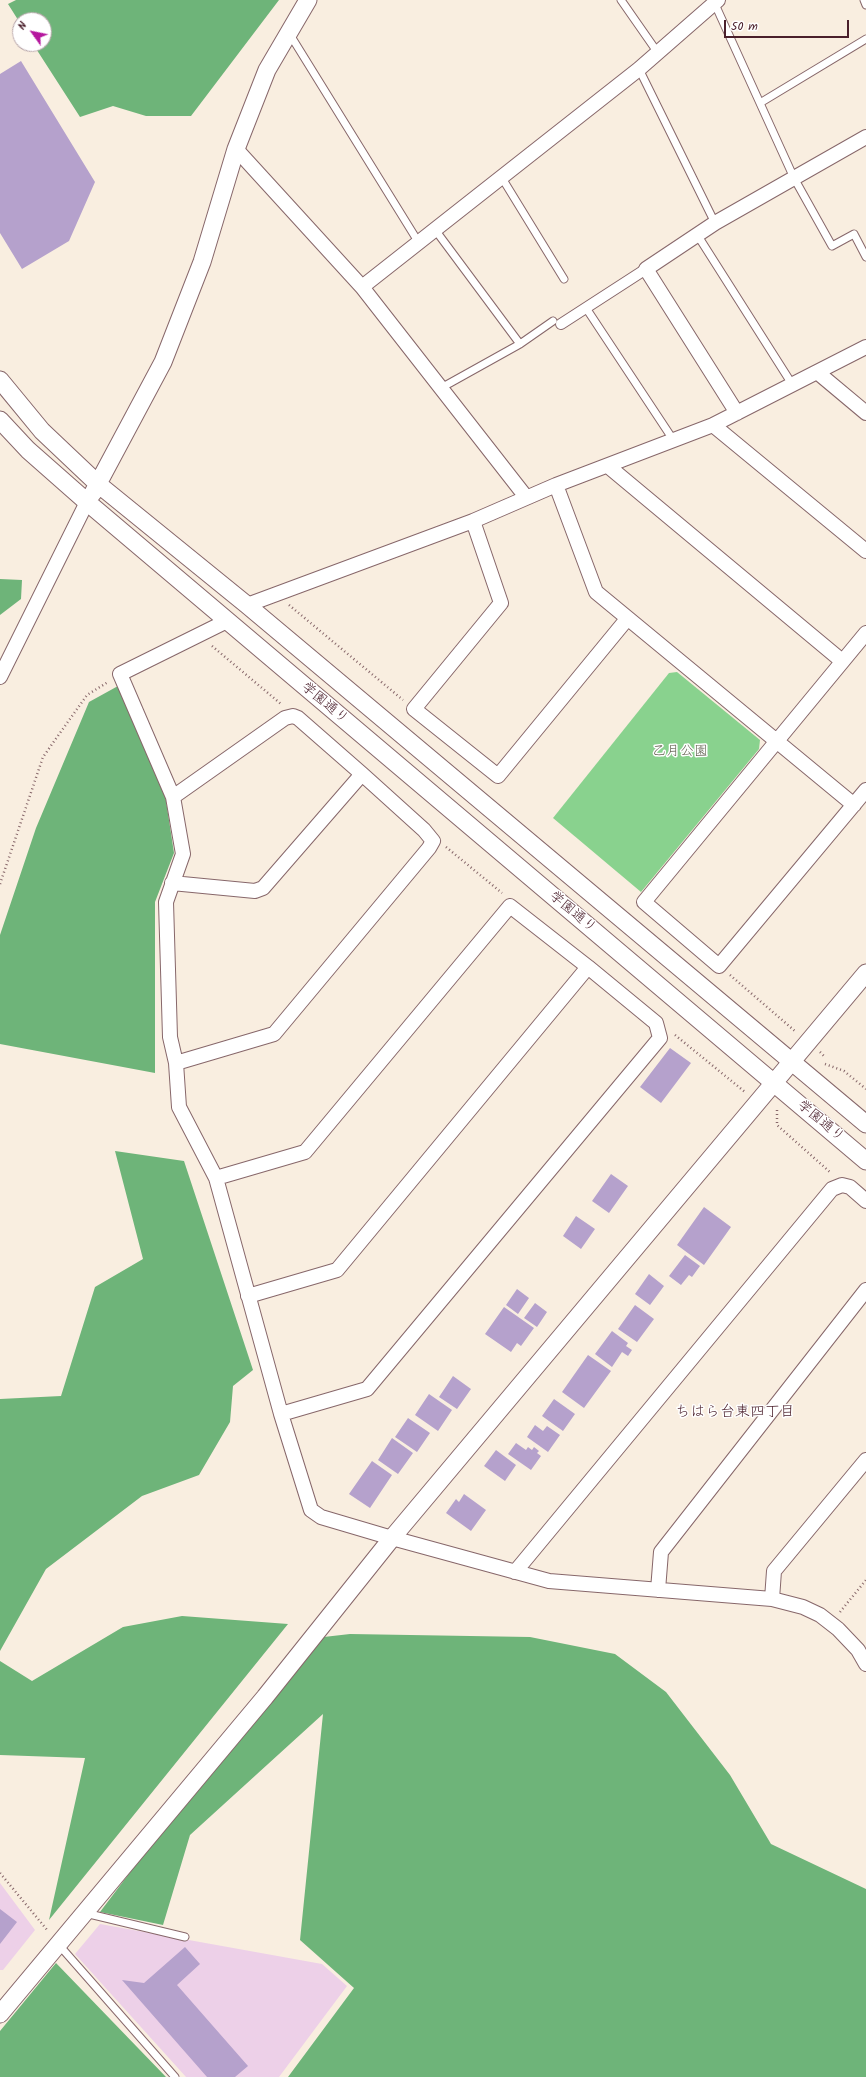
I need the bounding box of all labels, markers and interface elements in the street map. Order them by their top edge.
north arrow [12,12,52,52]
scale bar [726,12,851,38]
text: 50 m [731,17,758,36]
text: N [13,18,32,34]
street label: 学園通り [297,680,351,728]
park label: 乙月公園 [652,745,708,761]
street label: 学園通り [545,889,599,937]
street label: 学園通り [793,1098,847,1146]
district label: ちはら台東四丁目 [675,1404,795,1422]

